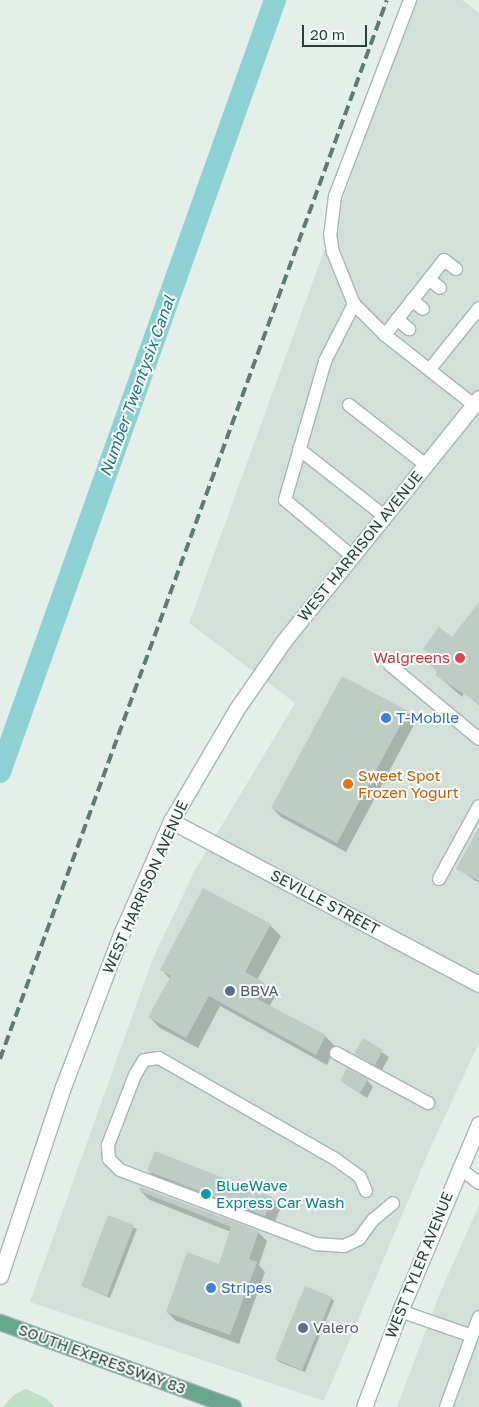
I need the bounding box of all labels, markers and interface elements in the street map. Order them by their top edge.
scale bar [304,15,369,47]
text: 20 m [310,25,345,43]
water label: Number Twentysix Canal [95,293,179,479]
street label: WEST HARRISON AVENUE [294,467,426,625]
place label: Walgreens [374,649,450,667]
marker: Walgreens [454,652,466,664]
place label: T-Mobile [396,709,459,727]
marker: T-Mobile [380,712,392,724]
place label: Sweet Spot Frozen Yogurt [358,766,459,801]
marker: Sweet Spot Frozen Yogurt [342,778,354,790]
street label: WEST HARRISON AVENUE [99,798,191,976]
street label: SEVILLE STREET [268,866,382,938]
place label: BBVA [240,982,279,1000]
marker: BBVA [224,985,236,997]
place label: BlueWave Express Car Wash [216,1176,344,1211]
marker: BlueWave Express Car Wash [200,1188,212,1200]
street label: WEST TYLER AVENUE [381,1189,457,1341]
place label: Stripes [221,1279,272,1297]
marker: Stripes [205,1282,217,1294]
place label: Valero [313,1319,359,1337]
street label: SOUTH EXPRESSWAY 83 [16,1320,188,1398]
marker: Valero [297,1322,309,1334]

